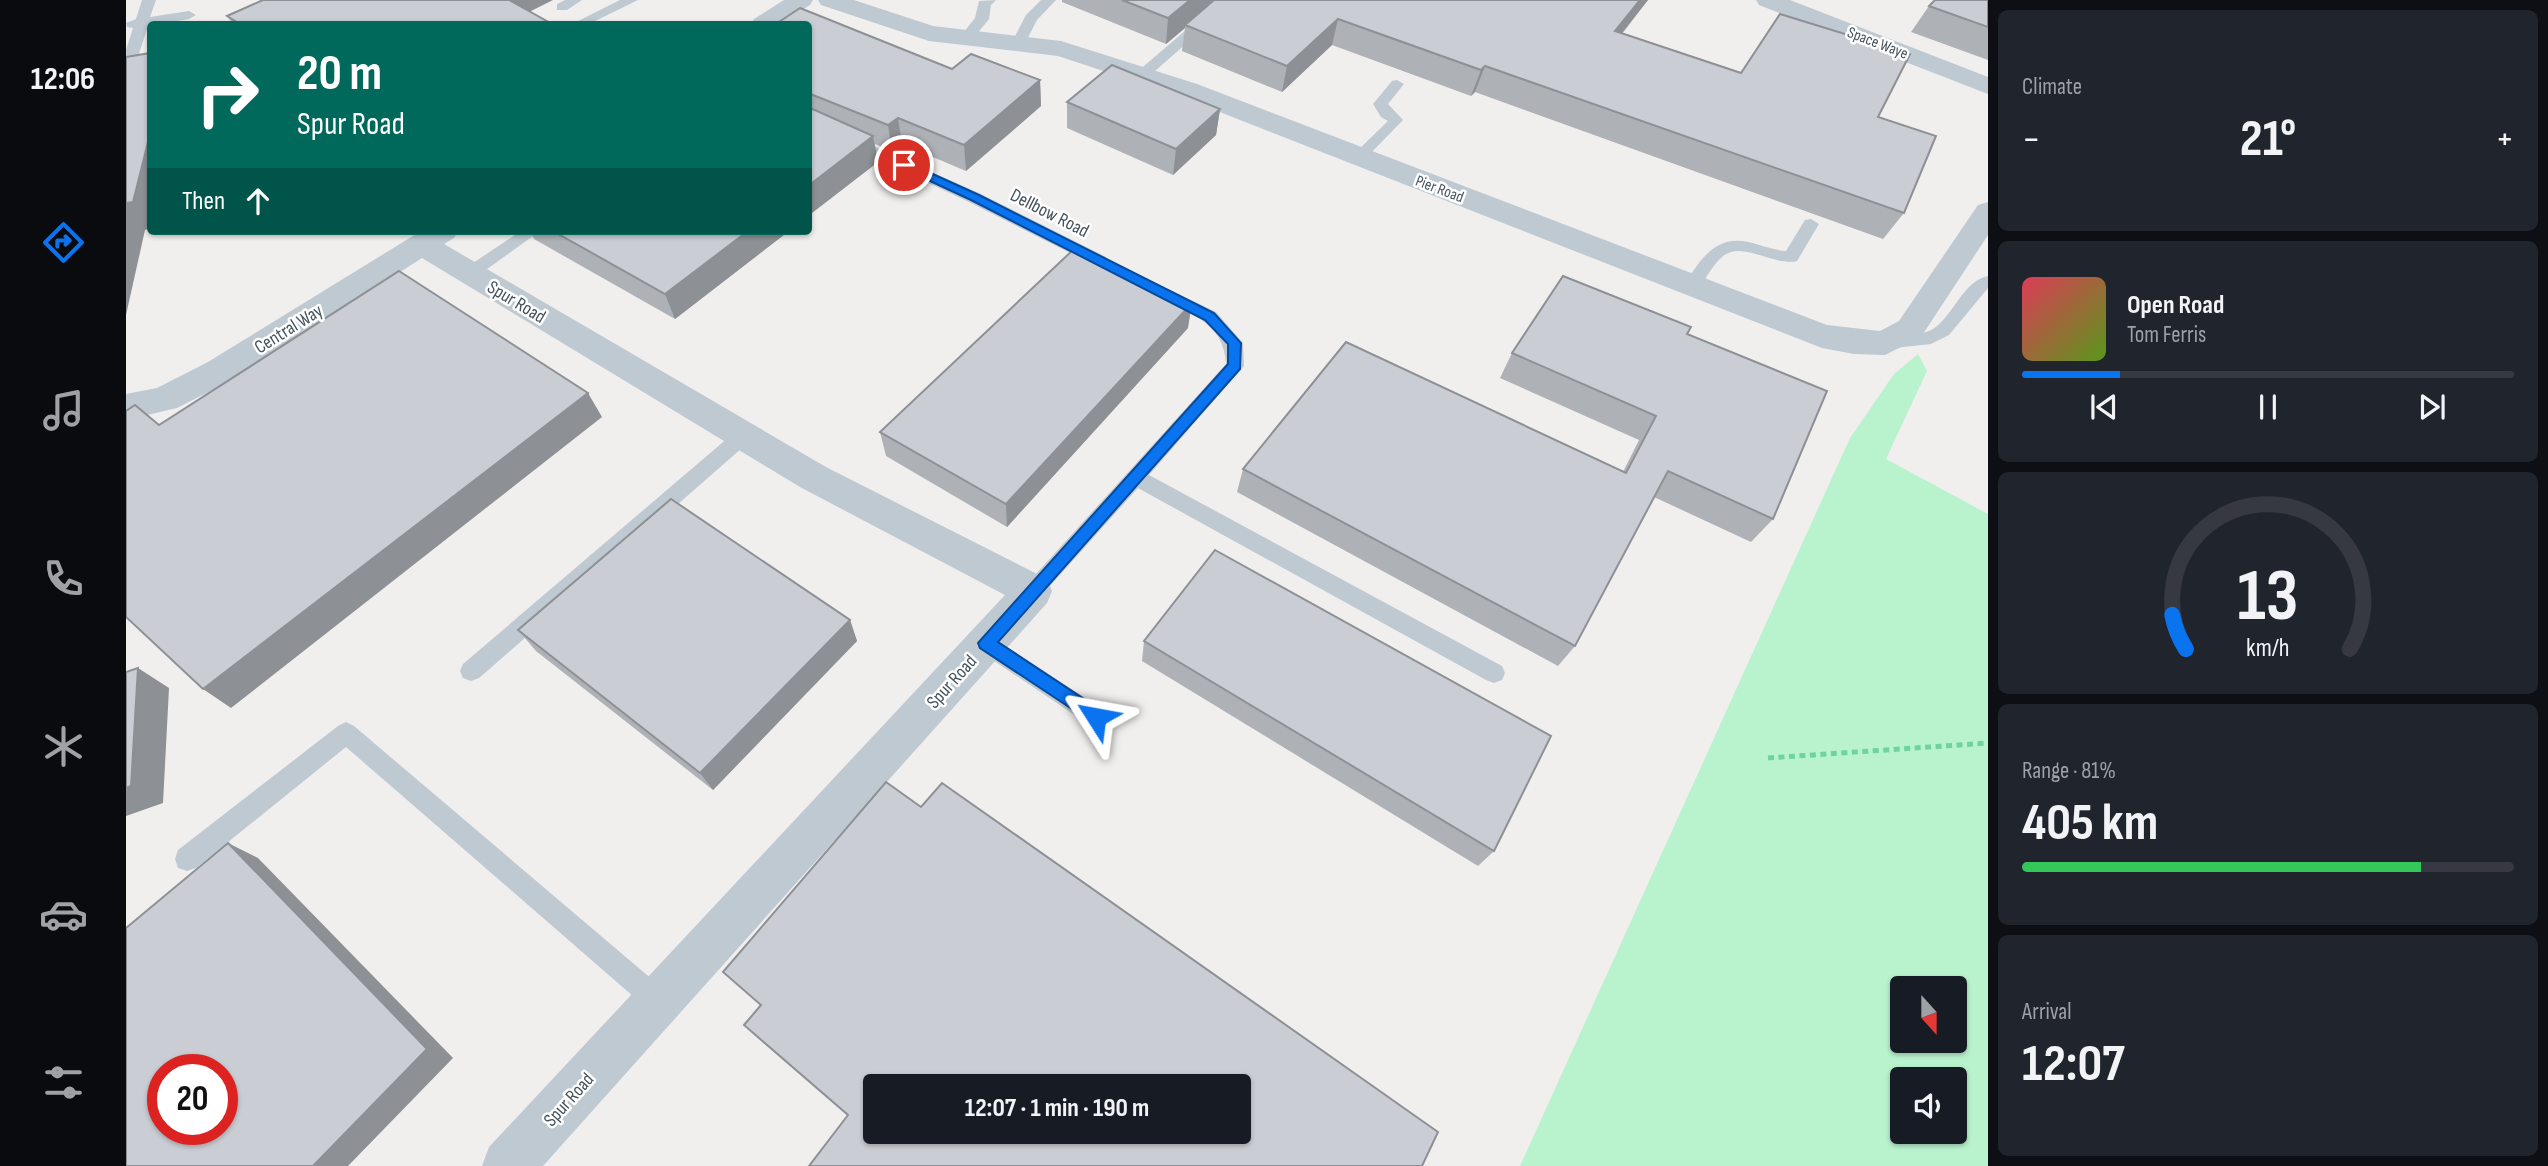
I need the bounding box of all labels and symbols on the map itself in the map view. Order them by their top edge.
street label: Space Waye [1844,23,1910,64]
pin [874,135,934,195]
street label: Pier Road [1413,172,1466,207]
street label: Dellbow Road [1006,184,1092,243]
street label: Spur Road [483,276,550,329]
street label: Central Way [250,299,328,359]
street label: Spur Road [922,650,982,714]
position arrow [1059,680,1133,754]
north arrow [1890,976,1967,1054]
speed limit sign: 20 [147,1054,238,1145]
street label: Spur Road [539,1068,599,1132]

